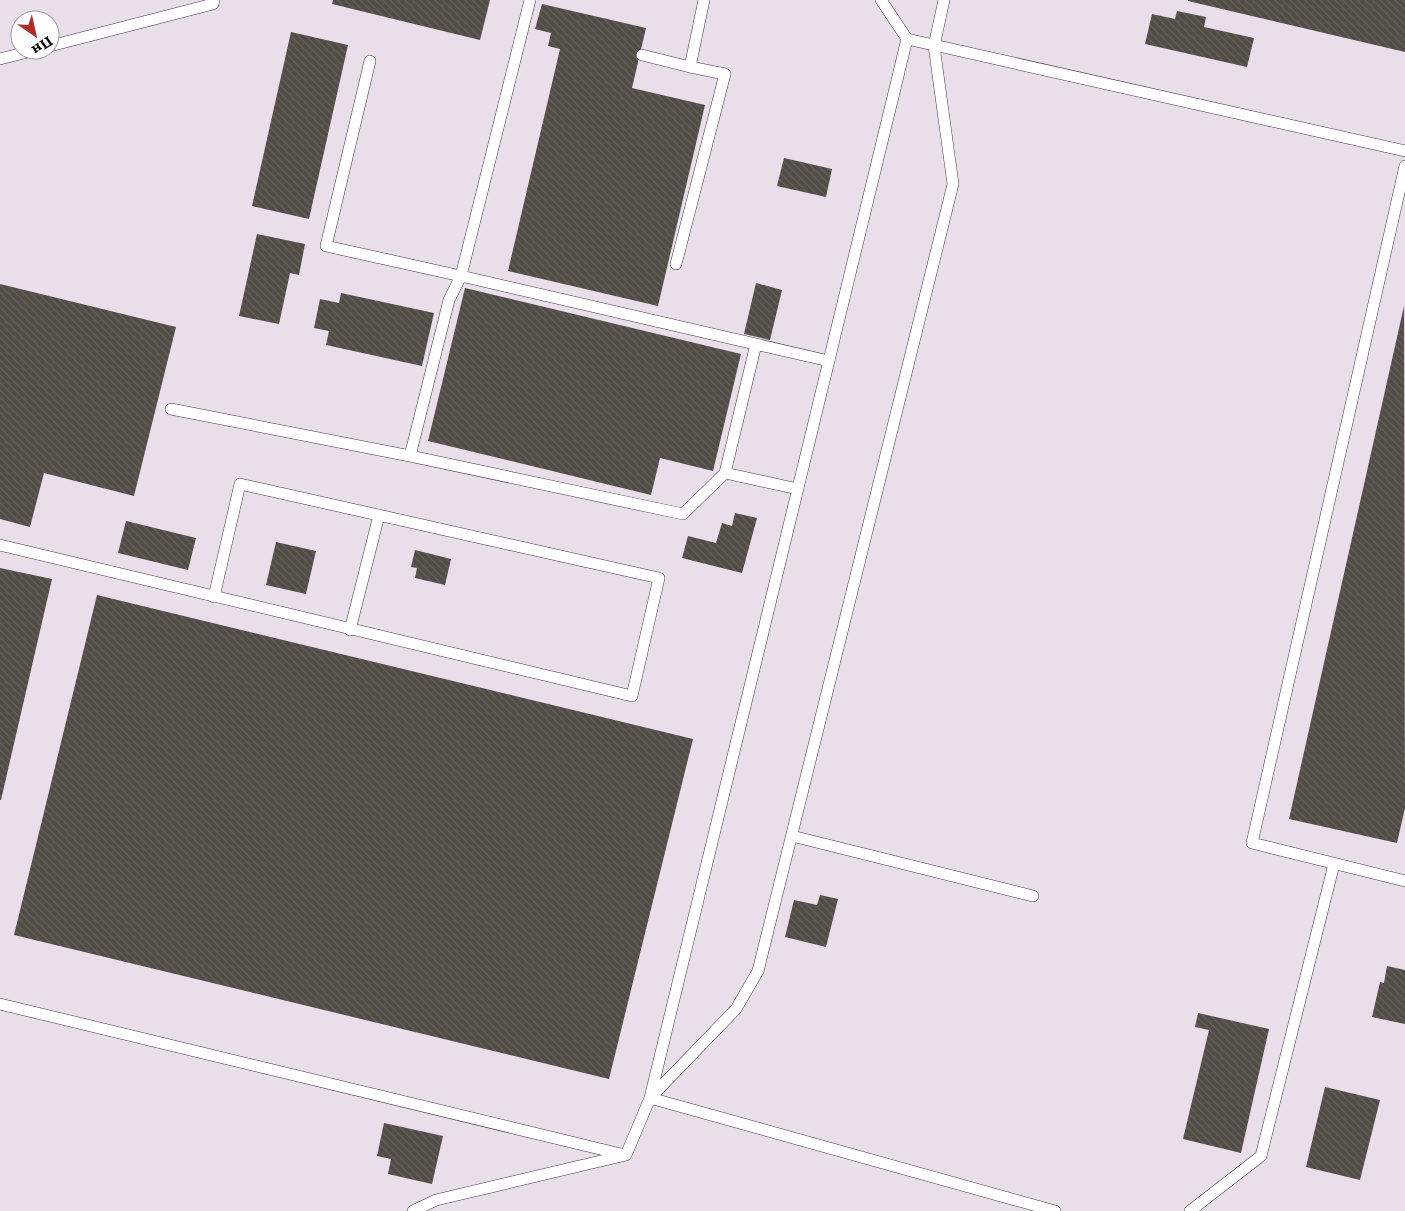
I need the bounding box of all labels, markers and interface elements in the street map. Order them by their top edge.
north arrow [10,10,60,60]
text: Пн [28,32,57,61]

